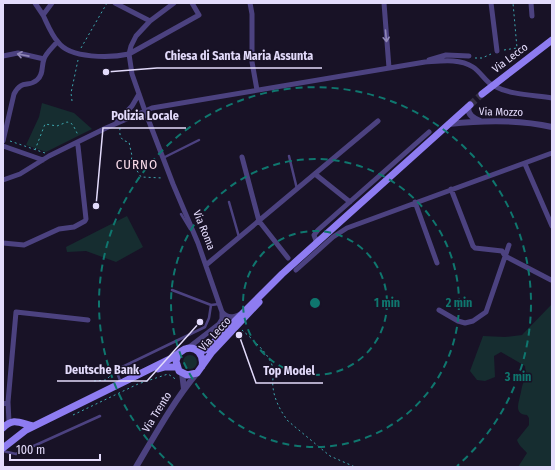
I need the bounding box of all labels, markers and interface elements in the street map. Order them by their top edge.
one-way arrow [383,29,390,42]
street label: Via Lecco [490,40,531,76]
callout: Chiesa di Santa Maria Assunta [157,44,322,68]
text: Chiesa di Santa Maria Assunta [165,49,313,63]
one-way arrow [17,50,30,58]
callout: Polizia Locale [103,104,186,128]
street label: Via Mozzo [479,105,523,119]
text: Polizia Locale [111,109,179,123]
district label: CURNO [116,157,158,172]
street label: Via Roma [190,208,218,252]
centre of rings [308,296,322,310]
text: 1 min [374,296,400,310]
text: 2 min [445,296,472,310]
street label: Via Lecco [196,314,234,354]
callout: Deutsche Bank [57,357,147,381]
callout: Top Model [256,359,323,383]
text: Deutsche Bank [65,363,140,377]
text: Top Model [263,364,316,378]
text: 3 min [504,370,531,384]
street label: Via Trento [140,389,175,435]
scale bar [10,436,100,462]
text: 100 m [16,443,45,457]

